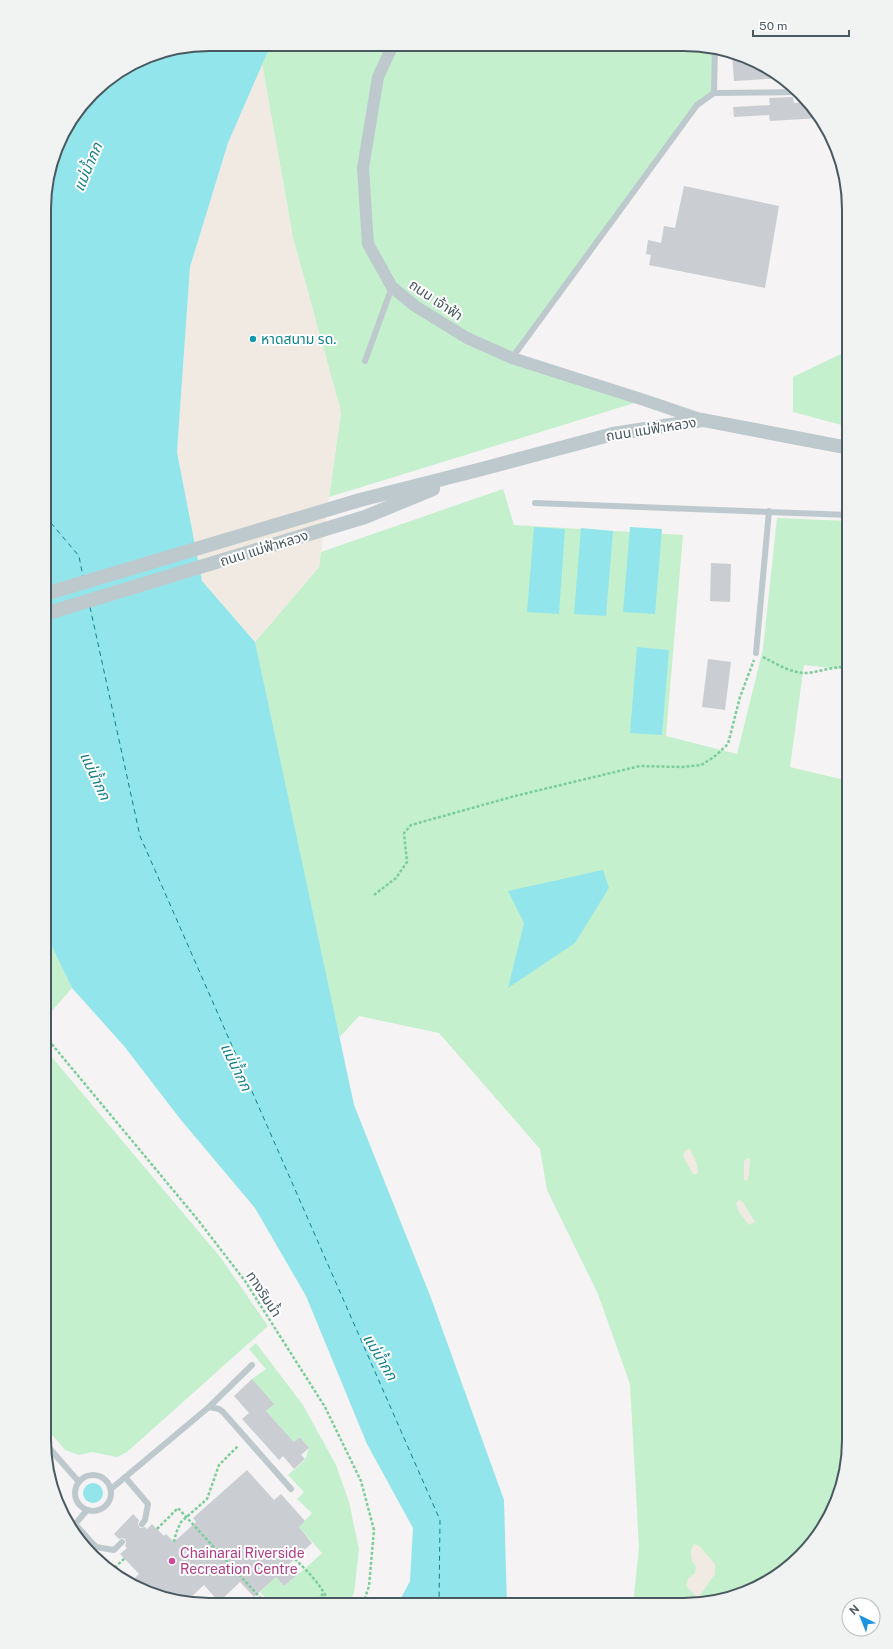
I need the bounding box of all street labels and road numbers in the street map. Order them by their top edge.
street label: ถนน เจ้าฟ้า [406,276,466,324]
street label: ถนน แม่ฟ้าหลวง [605,414,697,444]
street label: ถนน แม่ฟ้าหลวง [218,527,310,569]
street label: ทางริมน้ำ [243,1267,286,1320]

